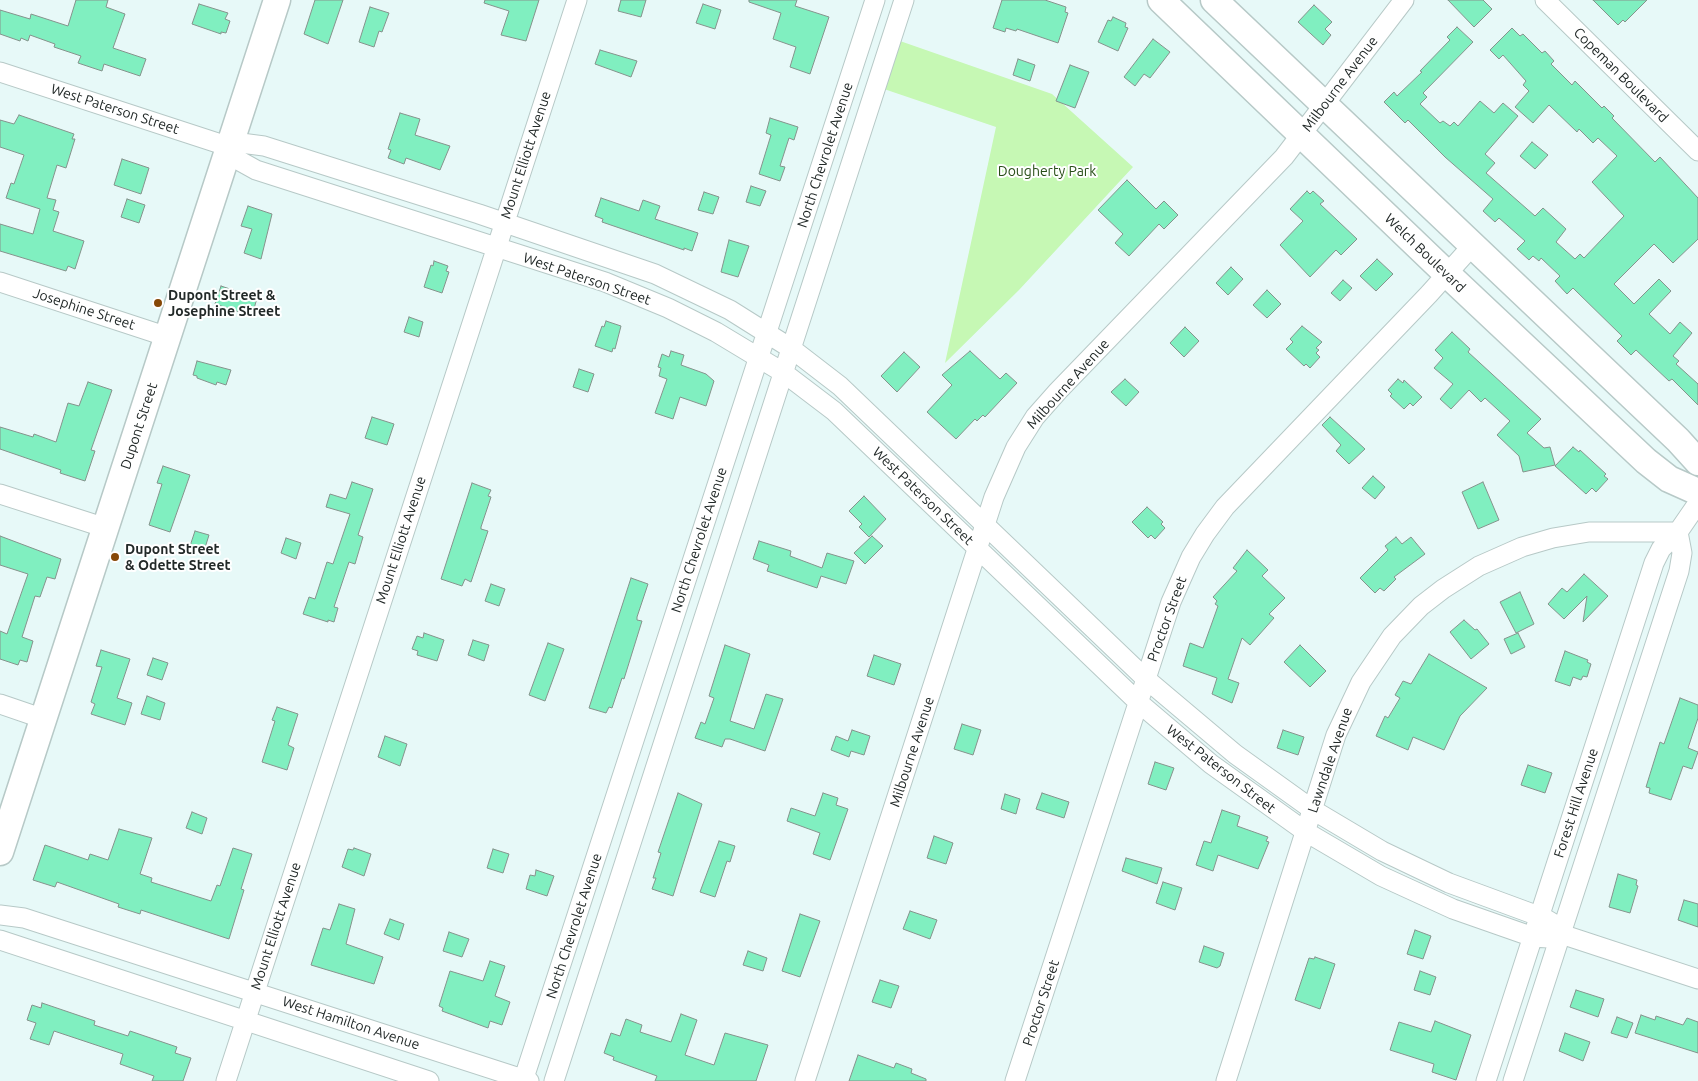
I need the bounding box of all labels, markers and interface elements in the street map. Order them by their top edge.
street label: Copeman Boulevard [1570,24,1672,126]
street label: Milbourne Avenue [1299,33,1381,135]
street label: West Paterson Street [49,80,181,138]
street label: North Chevrolet Avenue [794,80,856,230]
street label: Mount Elliott Avenue [497,89,555,221]
park label: Dougherty Park [998,163,1096,179]
street label: Welch Boulevard [1381,210,1469,296]
street label: West Paterson Street [521,249,653,309]
street label: Josephine Street [31,285,137,333]
place label: Dupont Street & Josephine Street [168,287,280,320]
marker: Dupont Street & Josephine Street [152,297,164,309]
street label: Milbourne Avenue [1023,336,1113,432]
street label: Dupont Street [117,381,161,471]
street label: West Paterson Street [869,444,977,548]
street label: North Chevrolet Avenue [668,465,730,615]
street label: Mount Elliott Avenue [372,474,430,606]
place label: Dupont Street & Odette Street [125,541,231,574]
marker: Dupont Street & Odette Street [109,551,121,563]
street label: Proctor Street [1144,574,1190,664]
street label: Milbourne Avenue [886,695,938,809]
street label: Lawndale Avenue [1304,705,1356,815]
street label: West Paterson Street [1163,721,1279,817]
street label: Forest Hill Avenue [1550,746,1602,860]
street label: North Chevrolet Avenue [543,851,605,1001]
street label: Mount Elliott Avenue [247,860,305,992]
street label: Proctor Street [1019,958,1063,1048]
street label: West Hamilton Avenue [280,993,422,1053]

